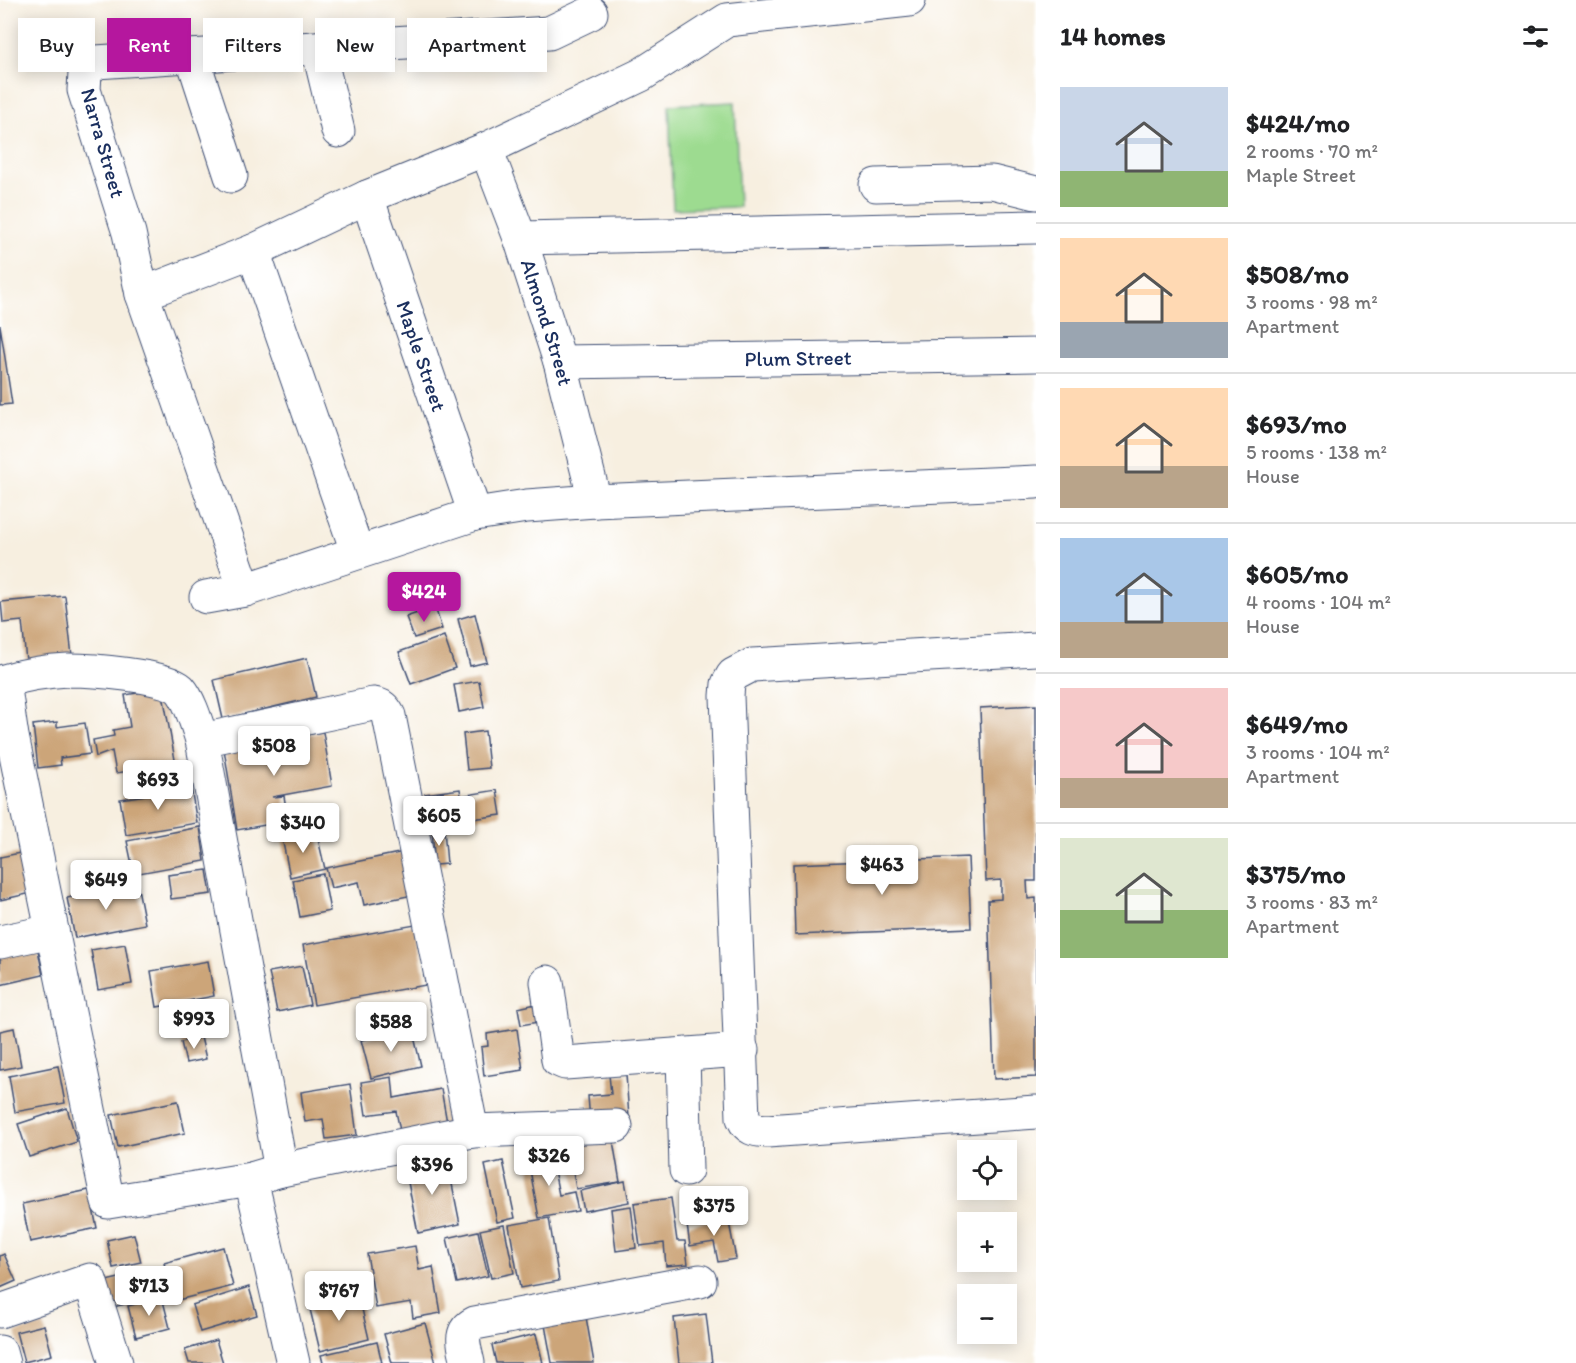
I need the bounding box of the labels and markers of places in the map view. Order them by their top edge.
pin: $424 [388,572,460,623]
pin: $508 [238,726,310,777]
pin: $693 [122,760,194,811]
pin: $605 [403,796,475,847]
pin: $340 [267,803,339,854]
pin: $463 [846,845,918,896]
pin: $649 [70,860,142,911]
pin: $993 [158,999,230,1050]
pin: $588 [355,1002,427,1053]
pin: $326 [513,1136,585,1187]
pin: $396 [396,1145,468,1196]
pin: $375 [678,1186,750,1237]
pin: $713 [113,1266,185,1317]
pin: $767 [303,1271,375,1322]

